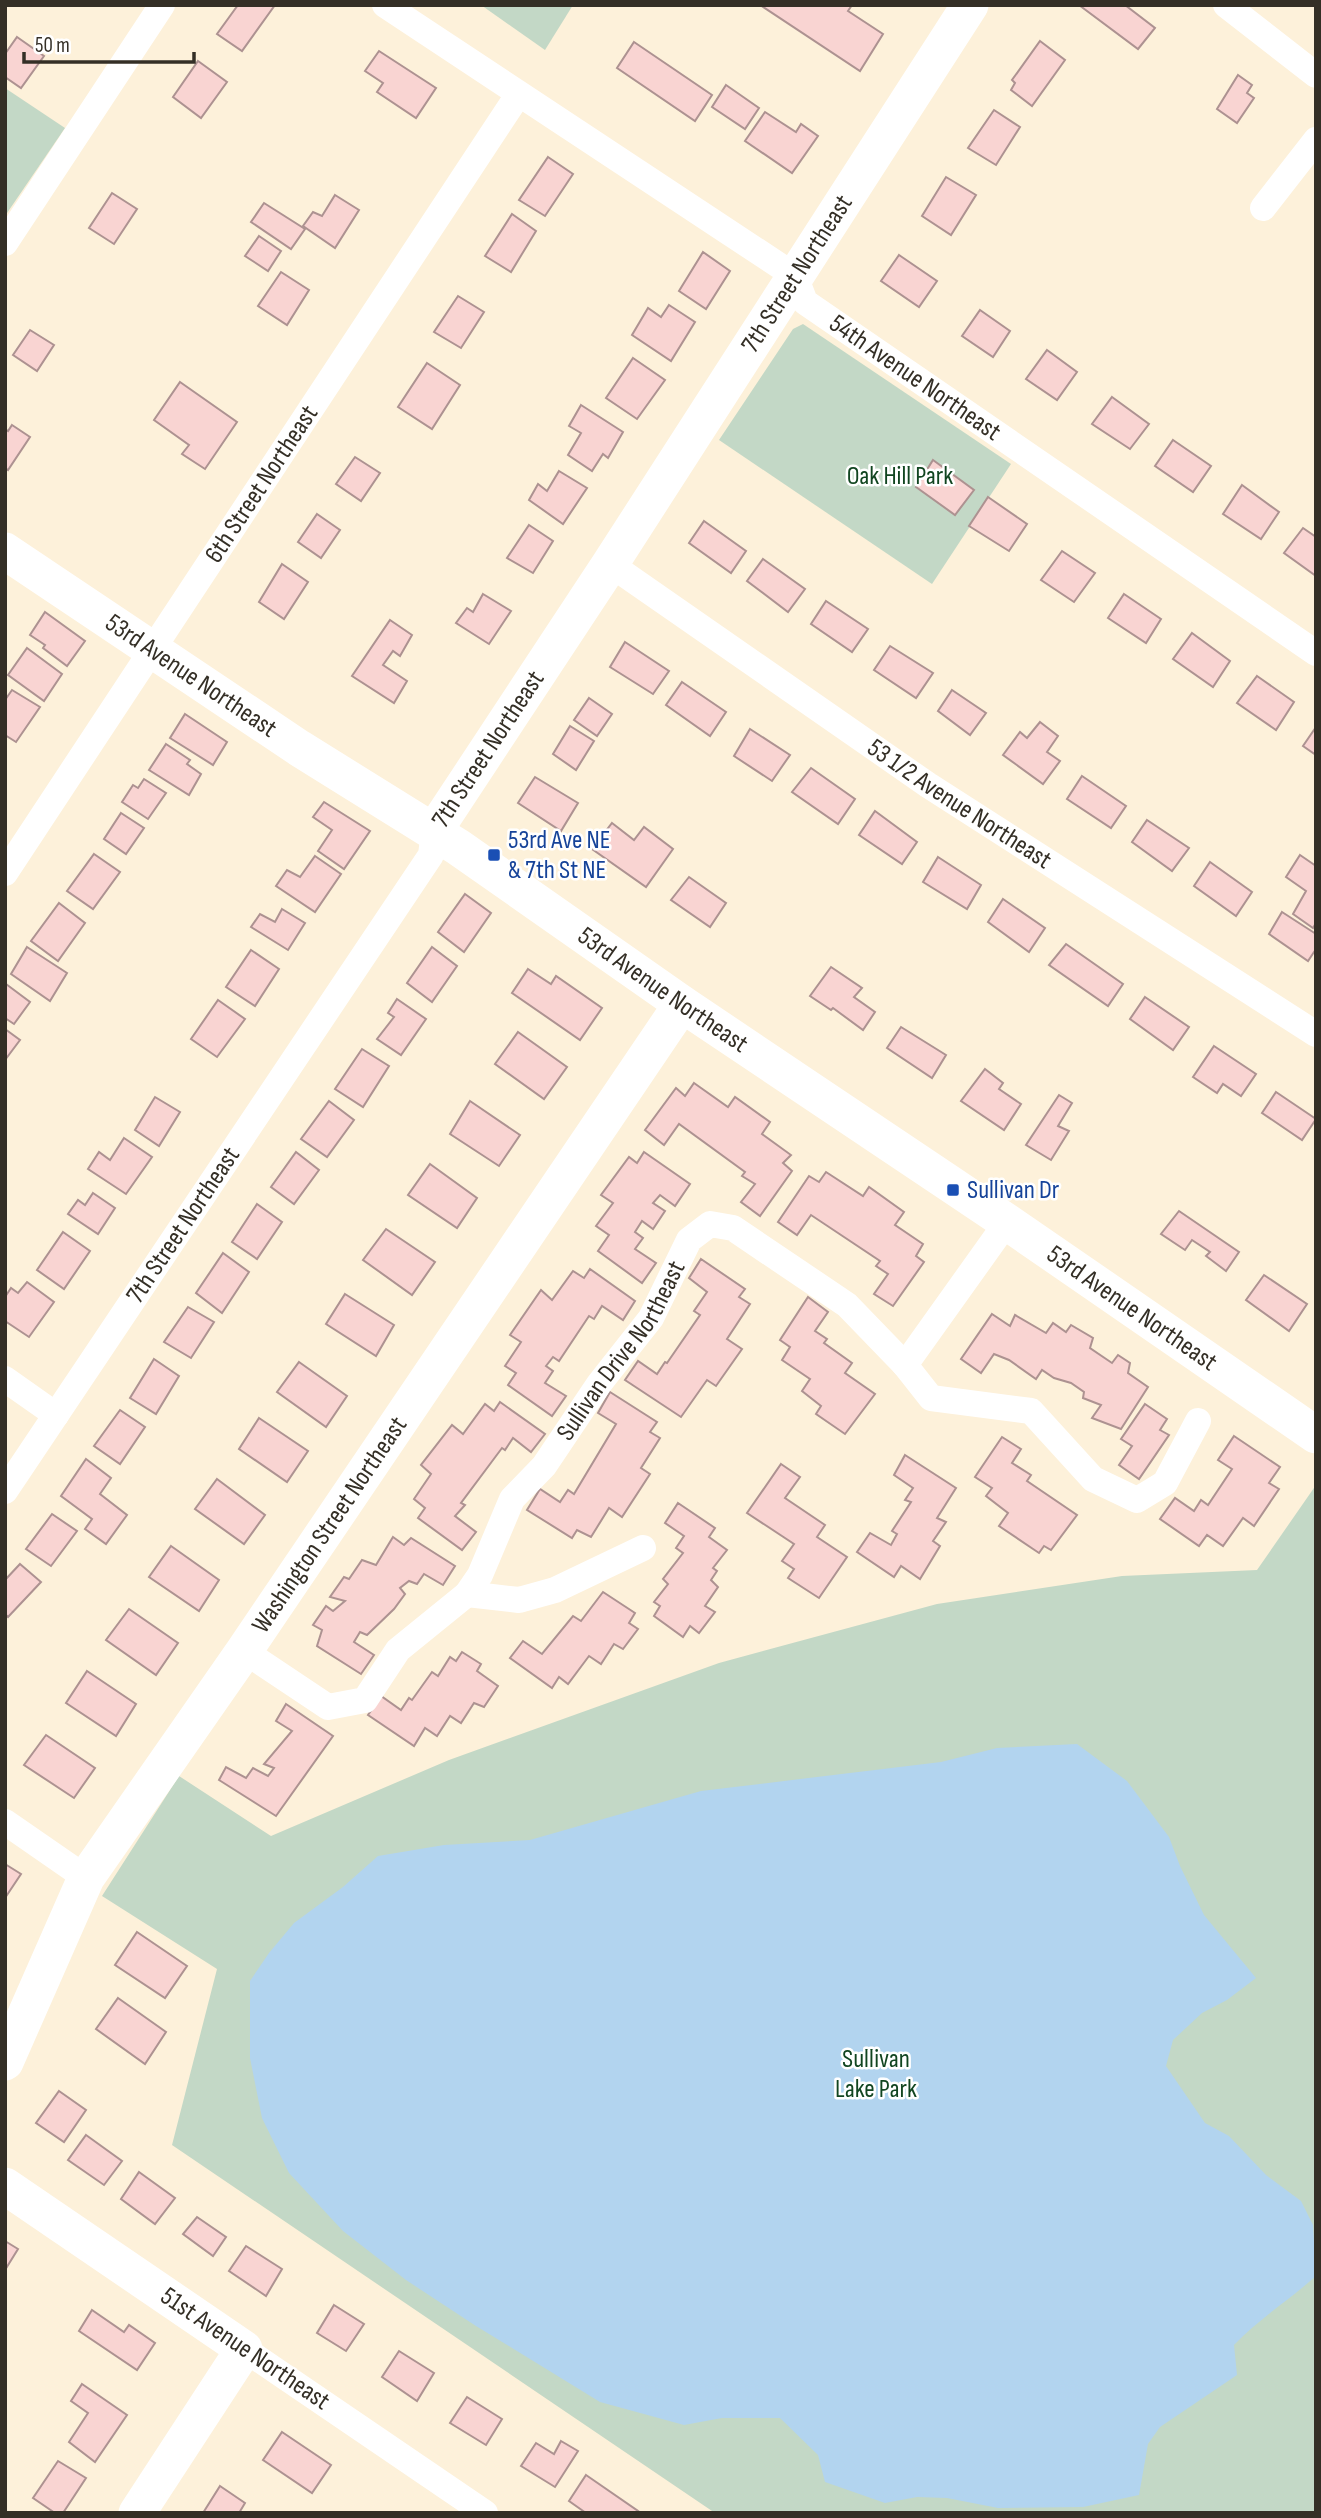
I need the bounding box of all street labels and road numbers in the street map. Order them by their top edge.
street label: 7th Street Northeast [735,189,859,358]
street label: 54th Avenue Northeast [824,308,1007,447]
street label: 6th Street Northeast [198,399,325,569]
street label: 53rd Avenue Northeast [99,607,283,744]
street label: 7th Street Northeast [425,665,551,834]
street label: 53 1/2 Avenue Northeast [862,732,1057,876]
street label: 53rd Avenue Northeast [572,920,754,1059]
street label: 7th Street Northeast [120,1141,247,1309]
street label: 53rd Avenue Northeast [1041,1239,1223,1378]
street label: Sullivan Drive Northeast [550,1256,692,1446]
street label: Washington Street Northeast [245,1411,414,1639]
street label: 51st Avenue Northeast [155,2281,335,2417]

